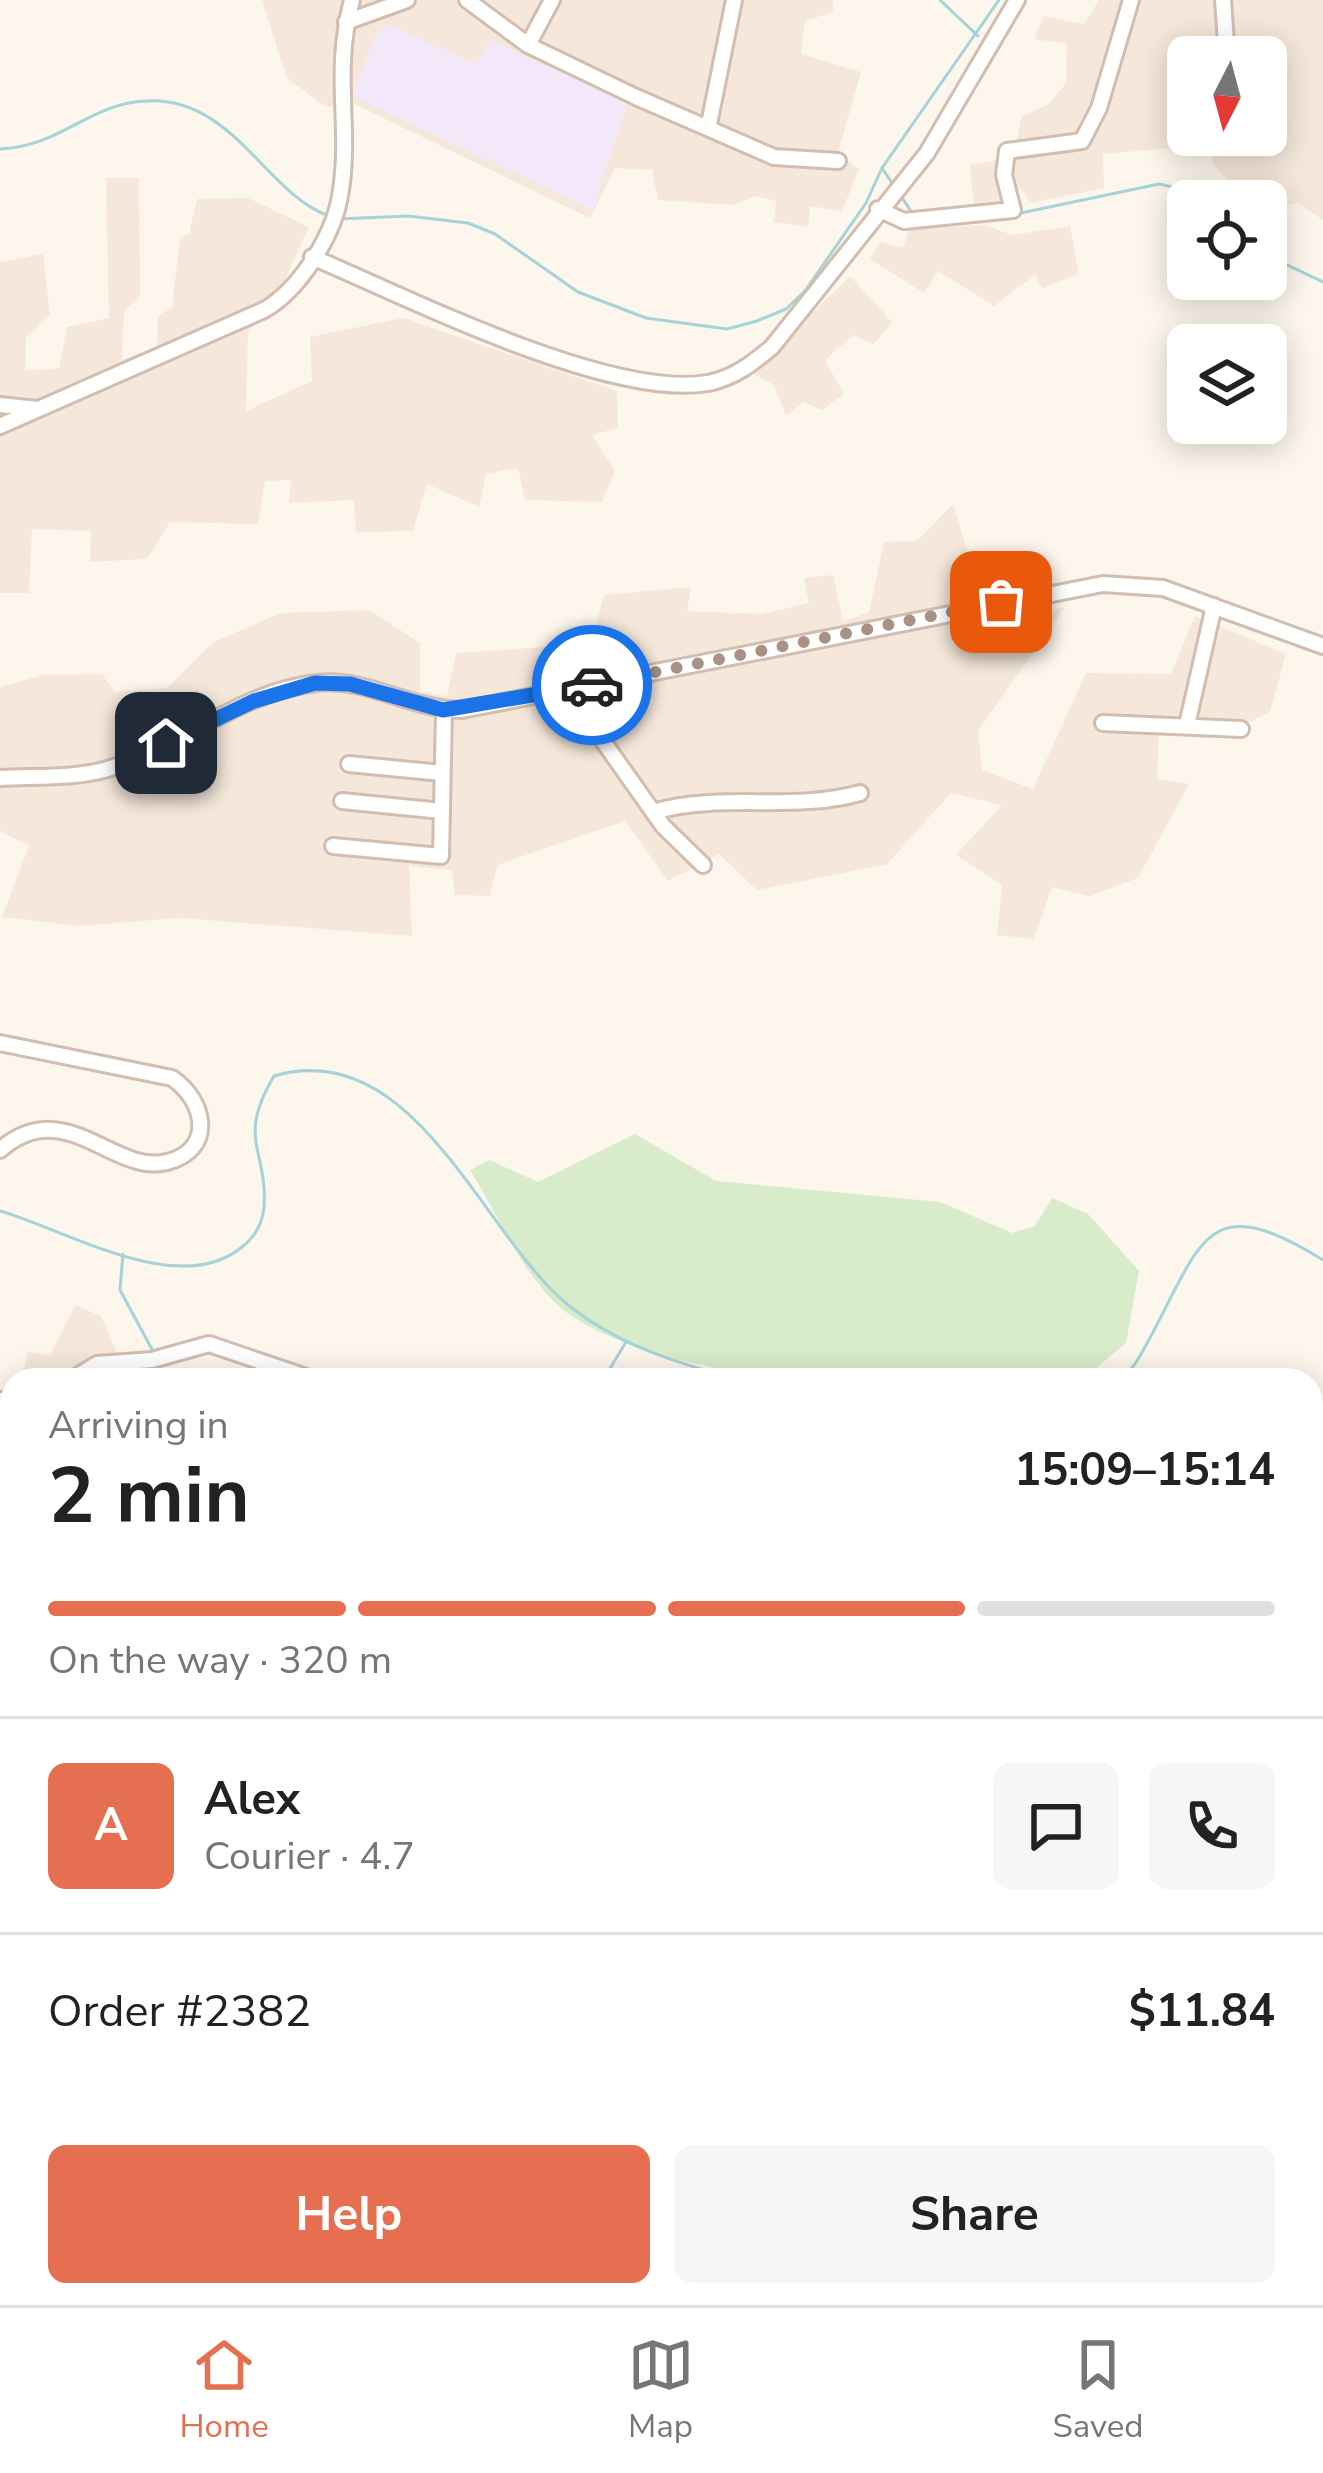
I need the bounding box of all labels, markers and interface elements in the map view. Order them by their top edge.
north arrow [1167,36,1287,156]
map controls [1167,36,1287,444]
button: locate [1167,180,1287,300]
button: layers [1167,324,1287,444]
pin [950,551,1052,653]
icon: bag [968,569,1034,635]
courier [532,625,652,745]
icon: car [559,652,625,718]
pin [115,692,217,794]
icon: home [133,710,199,776]
text: Arriving in [48,1399,229,1452]
text: 15:09–15:14 [1014,1440,1275,1501]
text: 2 min [48,1443,250,1550]
text: On the way · 320 m [48,1634,392,1687]
button: chat [993,1763,1119,1889]
button: phone [1149,1763,1275,1889]
text: Alex [204,1769,300,1830]
text: A [94,1795,128,1856]
text: Courier · 4.7 [204,1830,415,1883]
text: Order #2382 [48,1981,311,2042]
text: $11.84 [1129,1981,1275,2042]
button: Help [48,2145,650,2283]
button: Share [674,2145,1275,2283]
tab: Home [179,2332,269,2449]
tab: Map [628,2332,694,2449]
tab: Saved [1052,2332,1144,2449]

